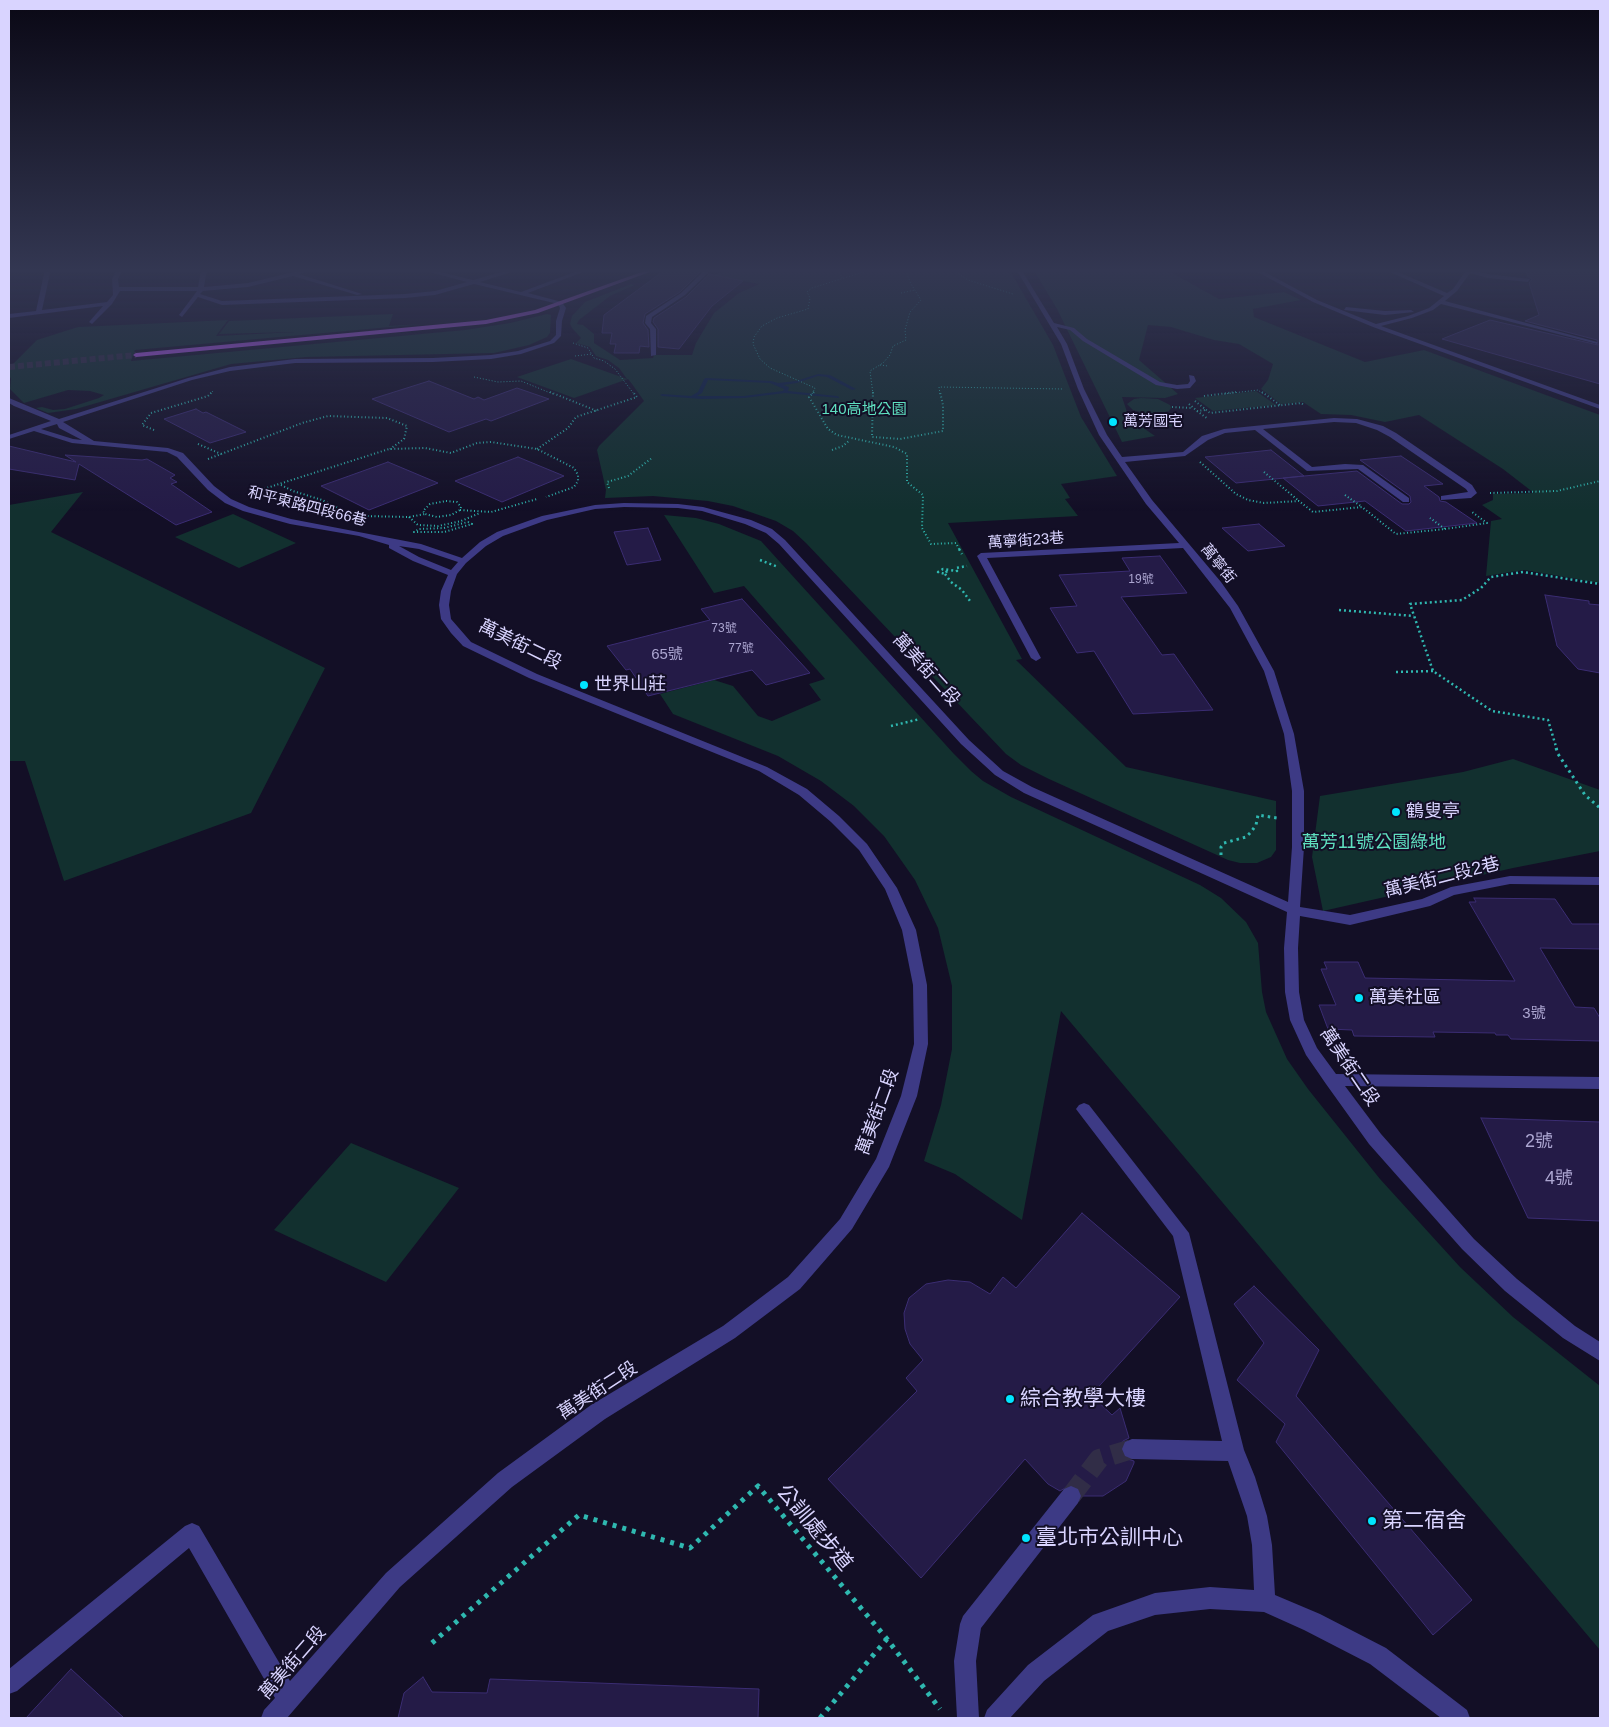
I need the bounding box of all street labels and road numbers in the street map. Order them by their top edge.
street label: 和平東路四段66巷 [246,484,368,530]
street label: 萬寧街23巷 [987,529,1065,553]
street label: 萬寧街 [1197,541,1239,587]
street label: 萬美街二段 [475,616,565,674]
street label: 萬美街二段 [888,629,964,711]
street label: 萬美街二段2巷 [1382,853,1502,903]
street label: 萬美街二段 [1315,1024,1383,1110]
street label: 萬美街二段 [852,1066,904,1158]
street label: 萬美街二段 [554,1357,642,1425]
street label: 公訓處步道 [771,1480,857,1576]
street label: 萬美街二段 [255,1622,331,1704]

